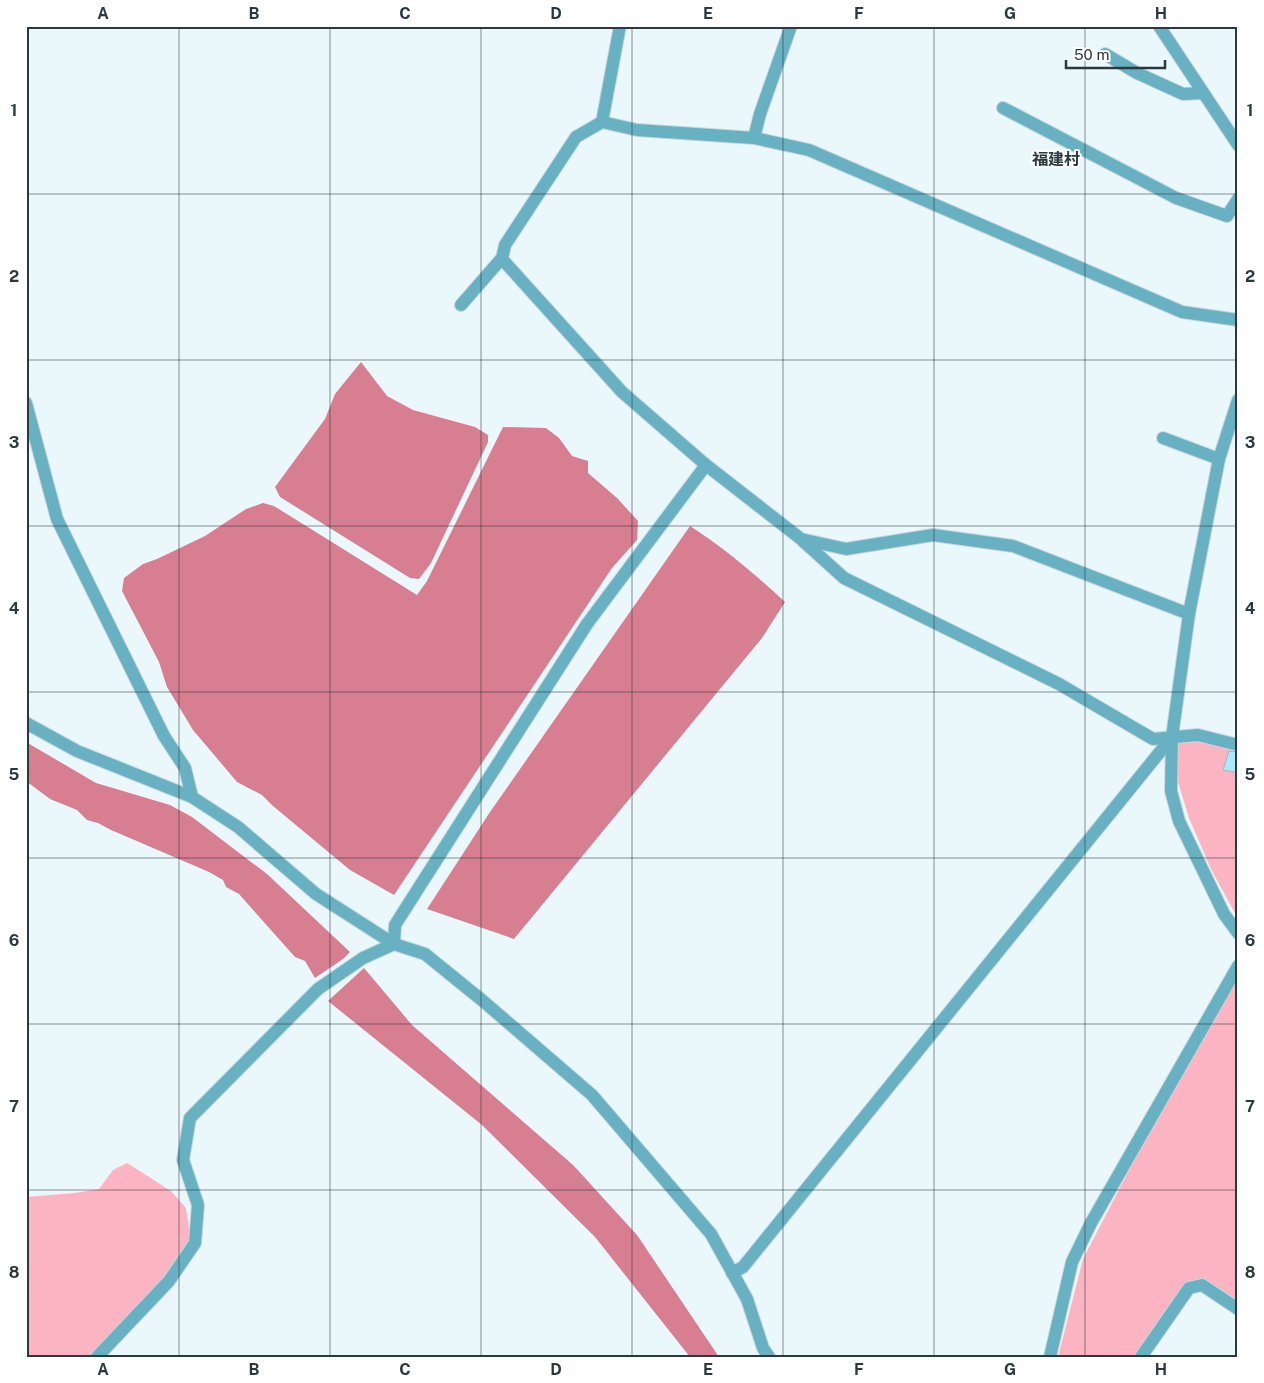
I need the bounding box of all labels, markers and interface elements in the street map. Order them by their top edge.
text: A [97,4,109,23]
text: B [249,4,260,23]
text: C [399,4,411,23]
text: D [550,4,562,23]
text: E [703,4,713,23]
text: F [854,4,864,23]
text: G [1004,4,1016,23]
text: H [1155,4,1167,23]
scale bar [1066,38,1165,70]
text: 50 m [1074,46,1109,63]
text: 1 [11,101,17,120]
text: 1 [1247,101,1253,120]
district label: 福建村 [1032,150,1080,169]
text: 2 [9,267,19,286]
text: 2 [1245,267,1255,286]
text: 3 [9,433,19,452]
text: 3 [1245,433,1255,452]
text: 4 [9,599,20,618]
text: 4 [1245,599,1256,618]
text: 5 [9,765,20,784]
text: 5 [1245,765,1256,784]
text: 6 [9,931,19,950]
text: 6 [1245,931,1255,950]
text: 7 [9,1097,19,1116]
text: 7 [1245,1097,1255,1116]
text: 8 [9,1263,20,1282]
text: 8 [1245,1263,1256,1282]
text: A [97,1360,109,1379]
text: B [249,1360,260,1379]
text: C [399,1360,411,1379]
text: D [550,1360,562,1379]
text: E [703,1360,713,1379]
text: F [854,1360,864,1379]
text: G [1004,1360,1016,1379]
text: H [1155,1360,1167,1379]

